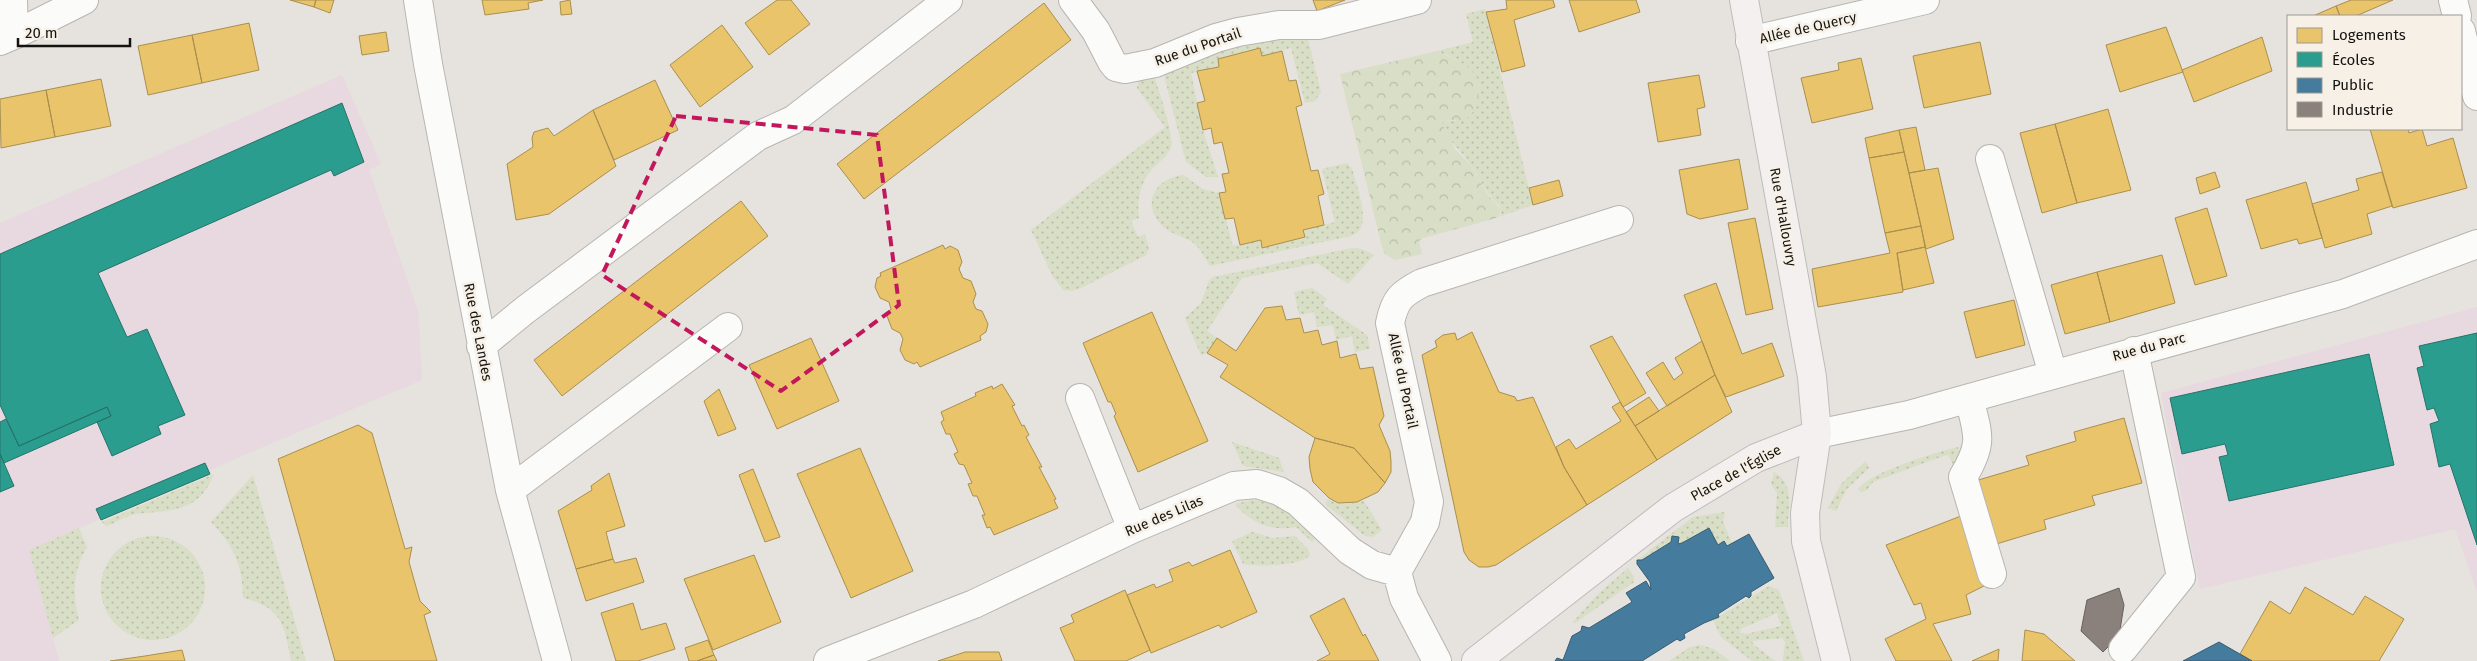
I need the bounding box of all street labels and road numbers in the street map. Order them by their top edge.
street label: Allée de Quercy [1758,9,1858,47]
street label: Rue du Portail [1153,24,1243,70]
street label: Rue d'Hallouvry [1766,166,1800,268]
street label: Rue des Landes [460,282,496,383]
street label: Rue du Parc [2111,329,2188,365]
street label: Allée du Portail [1385,332,1421,430]
street label: Place de l'Église [1687,440,1784,505]
street label: Rue des Lilas [1122,492,1206,540]

